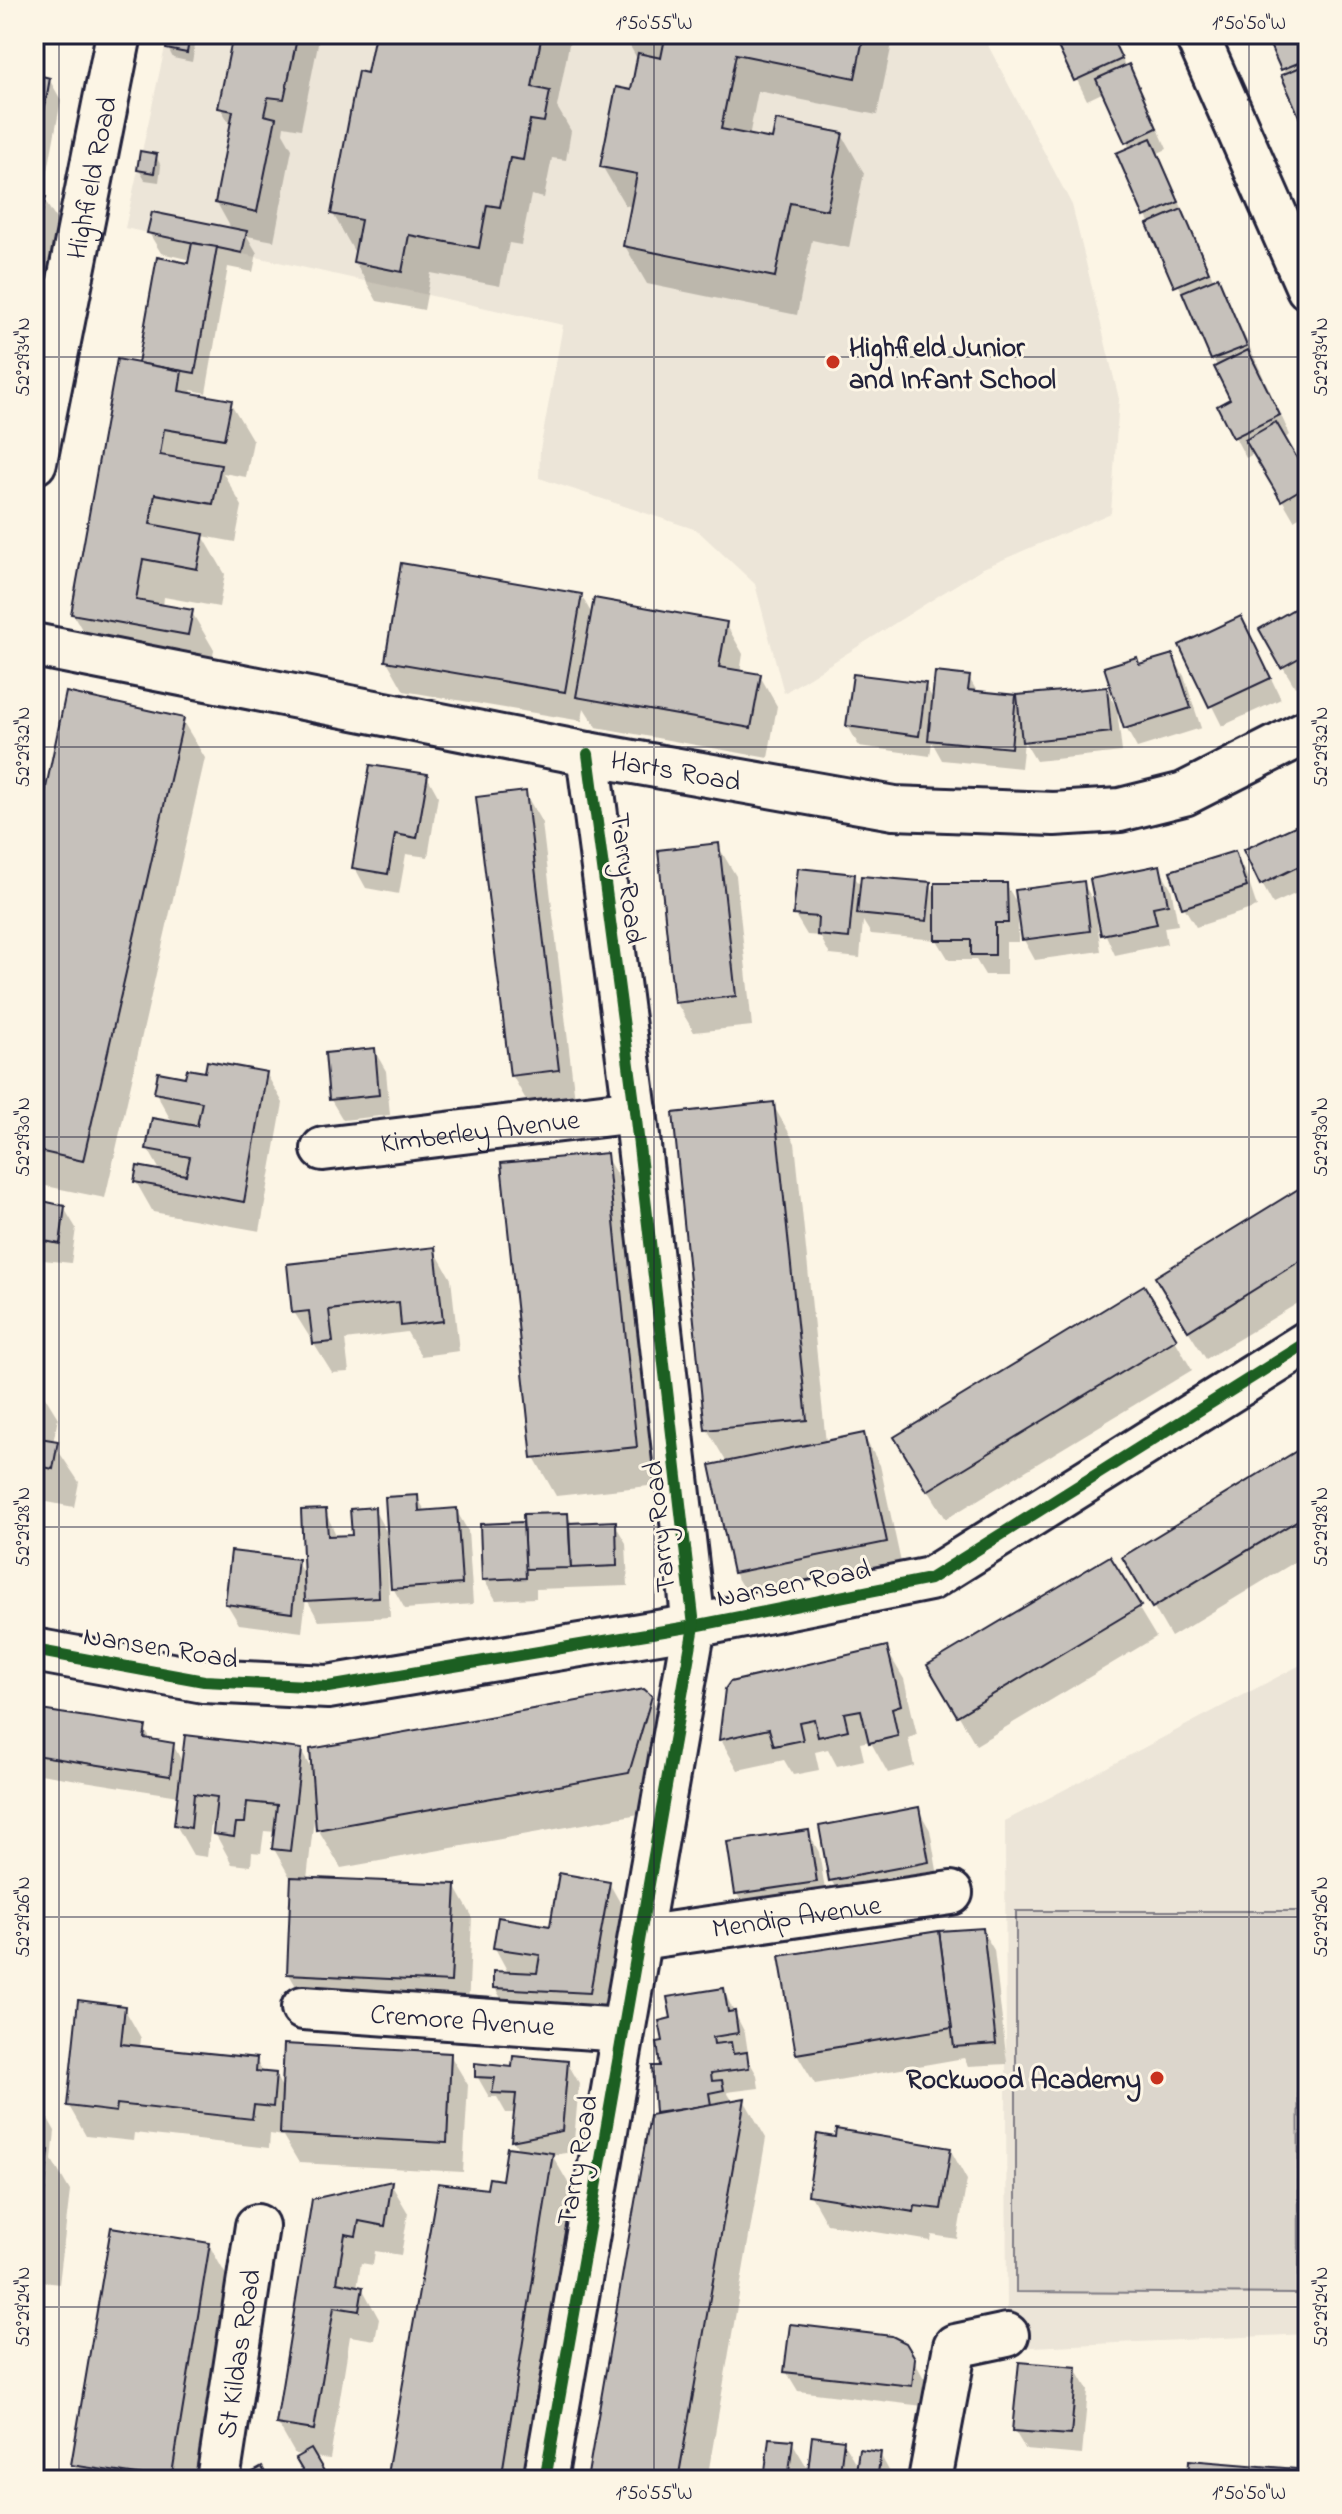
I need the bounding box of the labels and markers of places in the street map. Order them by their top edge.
place label: Highfield Junior and Infant School [849,329,1056,402]
marker: Highfield Junior and Infant School [824,353,842,371]
place label: Rockwood Academy [906,2061,1141,2102]
marker: Rockwood Academy [1148,2069,1166,2087]

